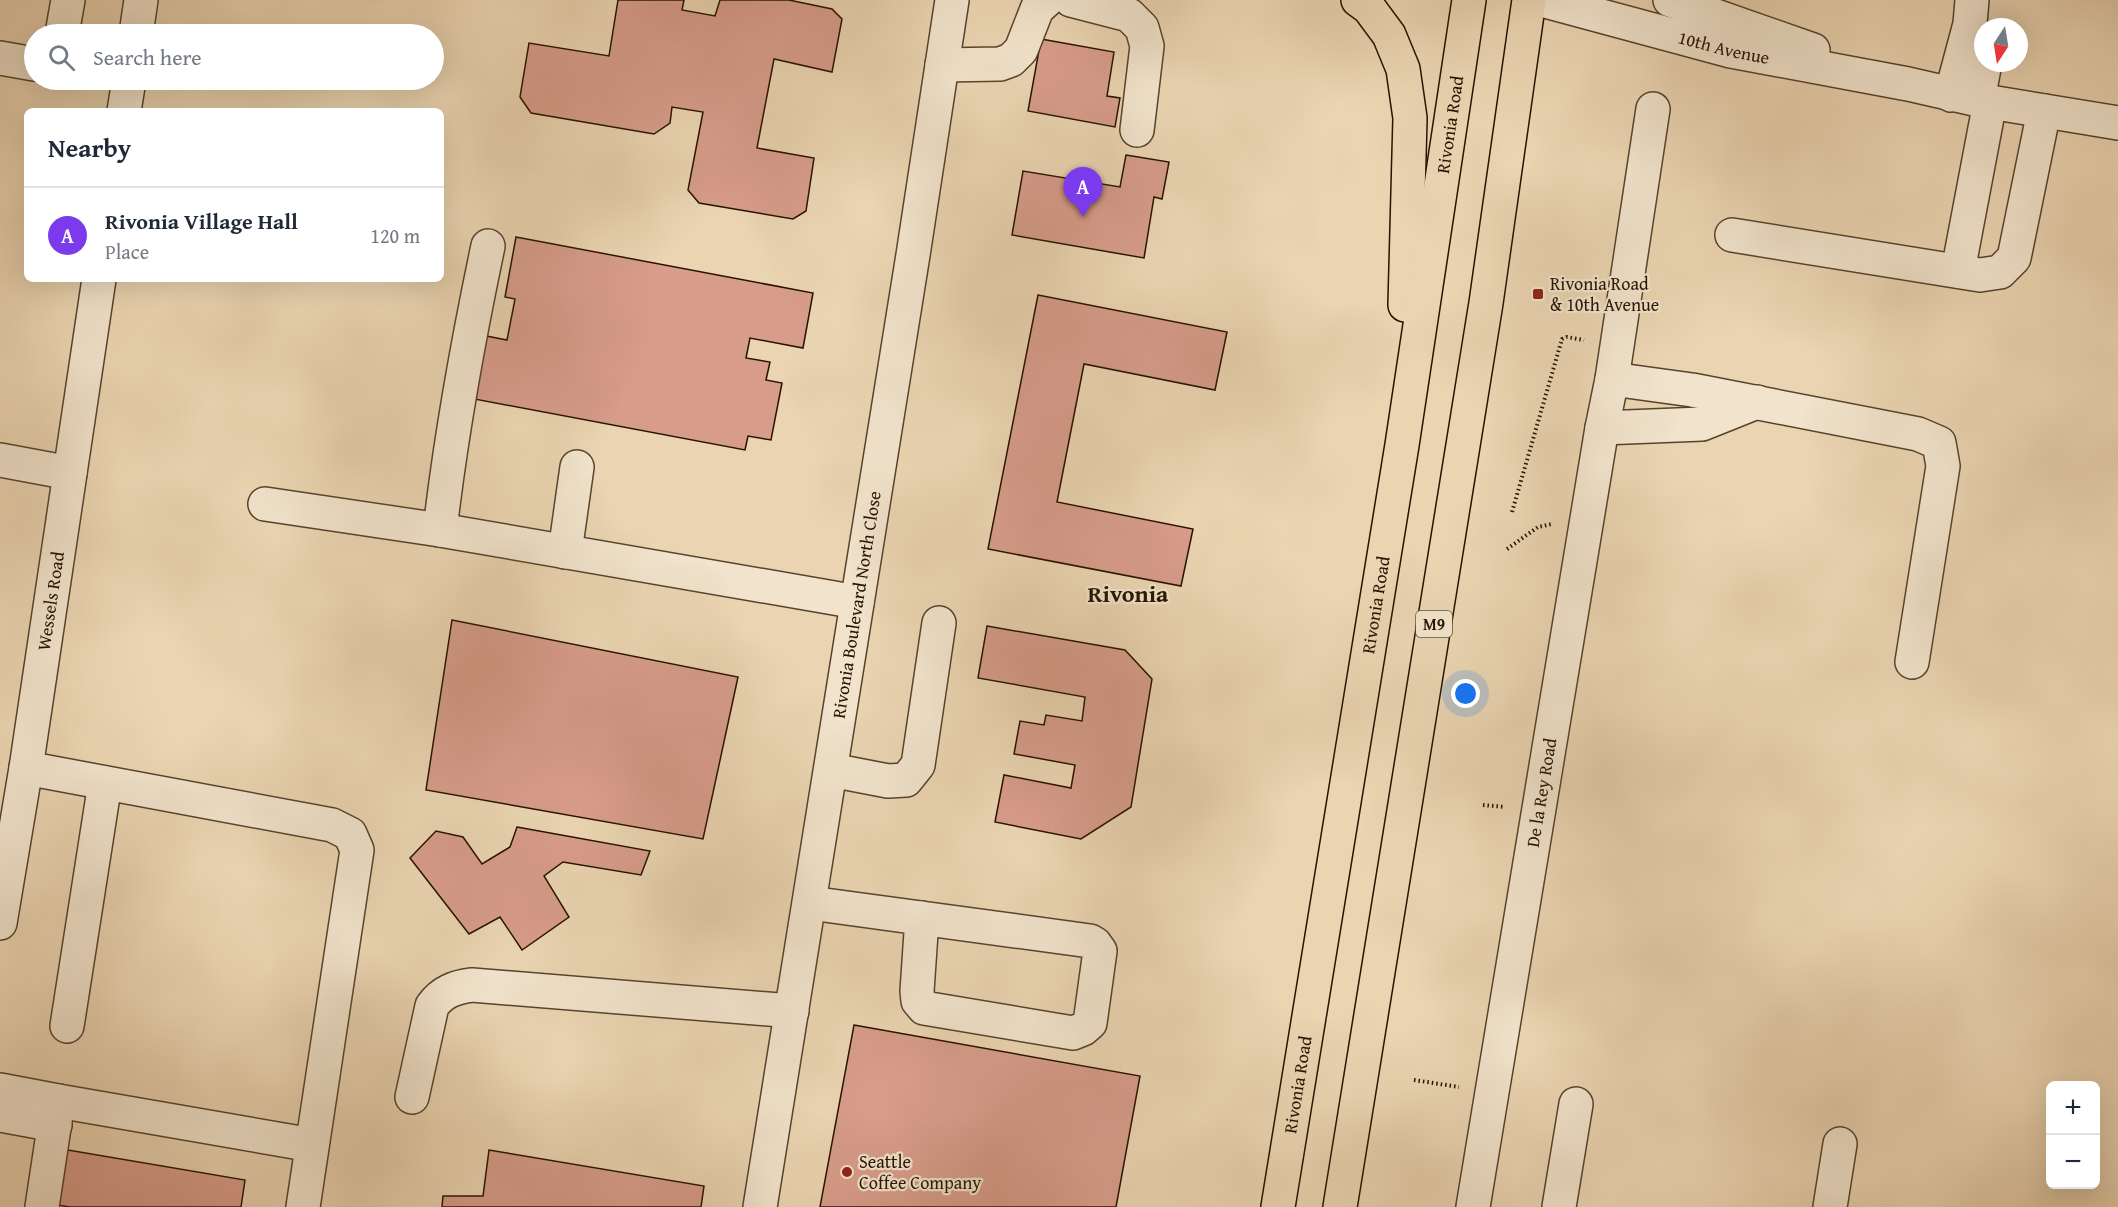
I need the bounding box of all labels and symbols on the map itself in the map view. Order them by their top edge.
north arrow [1974,18,2028,72]
street label: 10th Avenue [1675,23,1772,71]
street label: Rivonia Road [1429,73,1470,175]
pin: A [1064,168,1102,217]
place label: Rivonia Road & 10th Avenue [1550,270,1659,318]
marker: Rivonia Road & 10th Avenue [1531,287,1545,301]
street label: Rivonia Boulevard North Close [825,489,888,720]
street label: Wessels Road [30,549,71,652]
street label: Rivonia Road [1354,554,1397,656]
district label: Rivonia [1088,576,1169,611]
road number: M9 [1416,611,1452,637]
your location [1451,679,1480,708]
street label: De la Rey Road [1519,736,1564,849]
street label: Rivonia Road [1276,1033,1319,1135]
place label: Seattle Coffee Company [859,1148,981,1196]
marker: Seattle Coffee Company [840,1165,854,1179]

